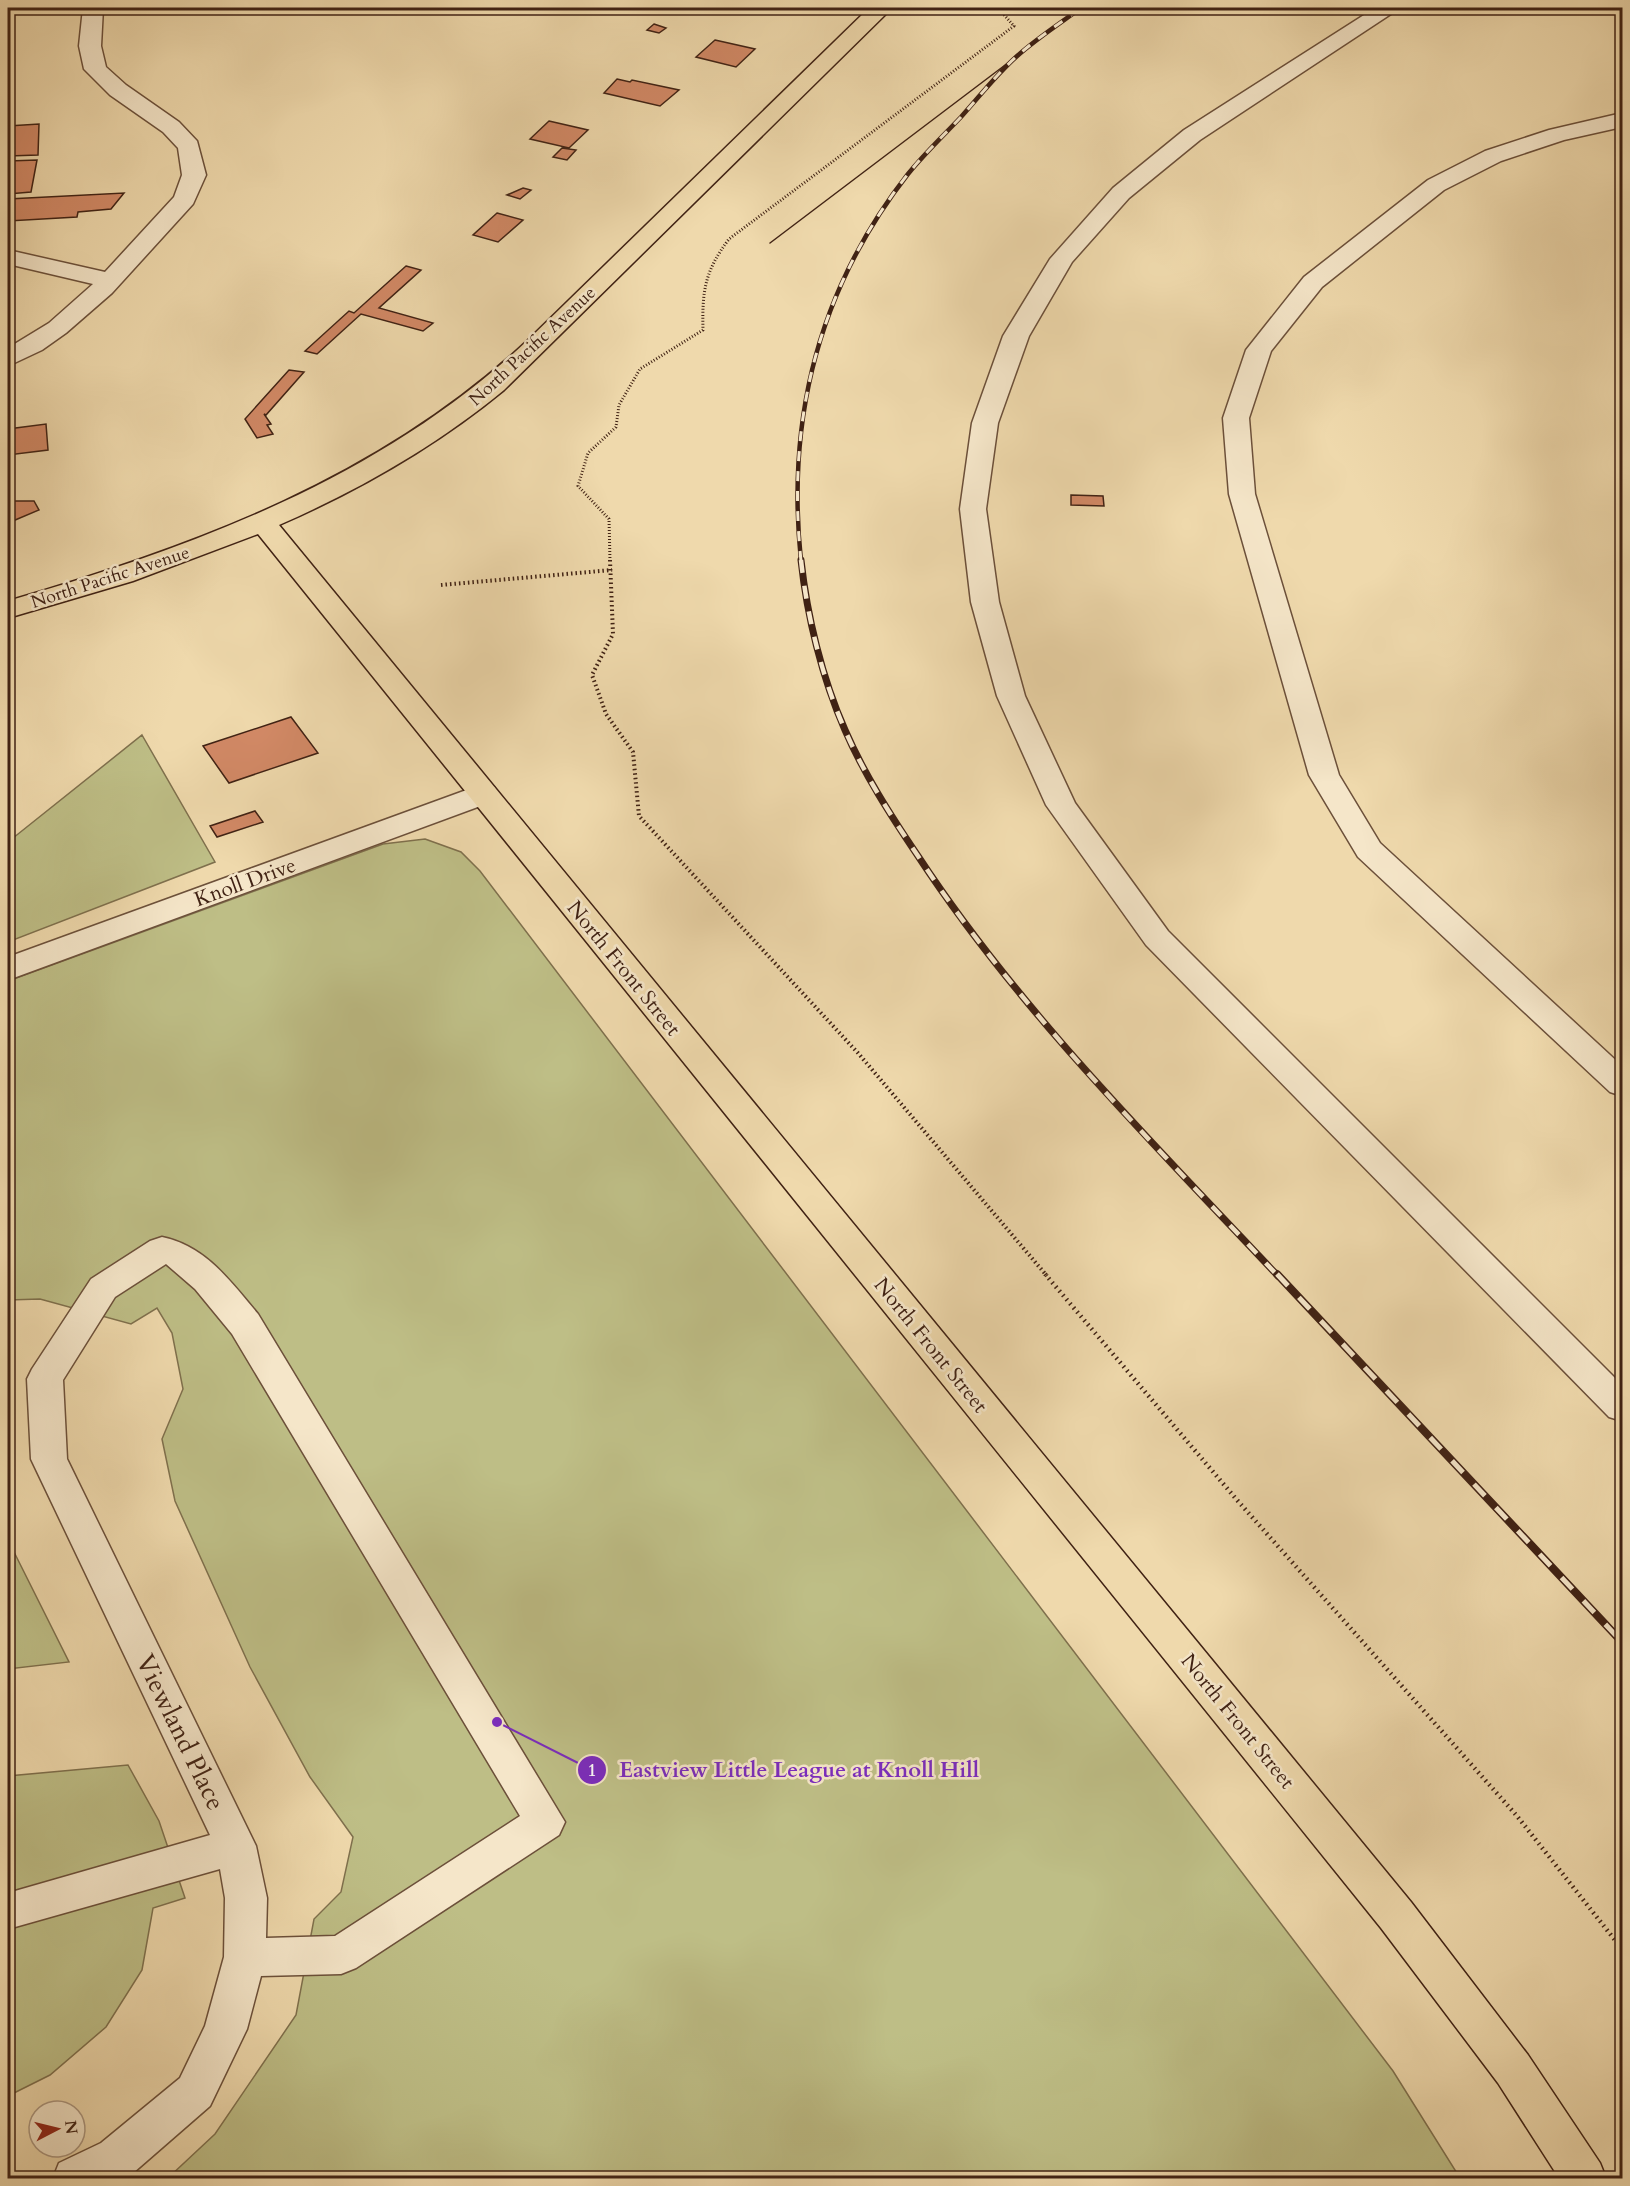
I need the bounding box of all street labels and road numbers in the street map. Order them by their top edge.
street label: North Pacific Avenue [463,281,601,412]
street label: North Pacific Avenue [28,540,193,615]
street label: Knoll Drive [190,851,300,914]
street label: North Front Street [560,895,687,1042]
street label: North Front Street [867,1272,994,1419]
street label: Viewland Place [128,1648,233,1816]
street label: North Front Street [1174,1648,1301,1795]

